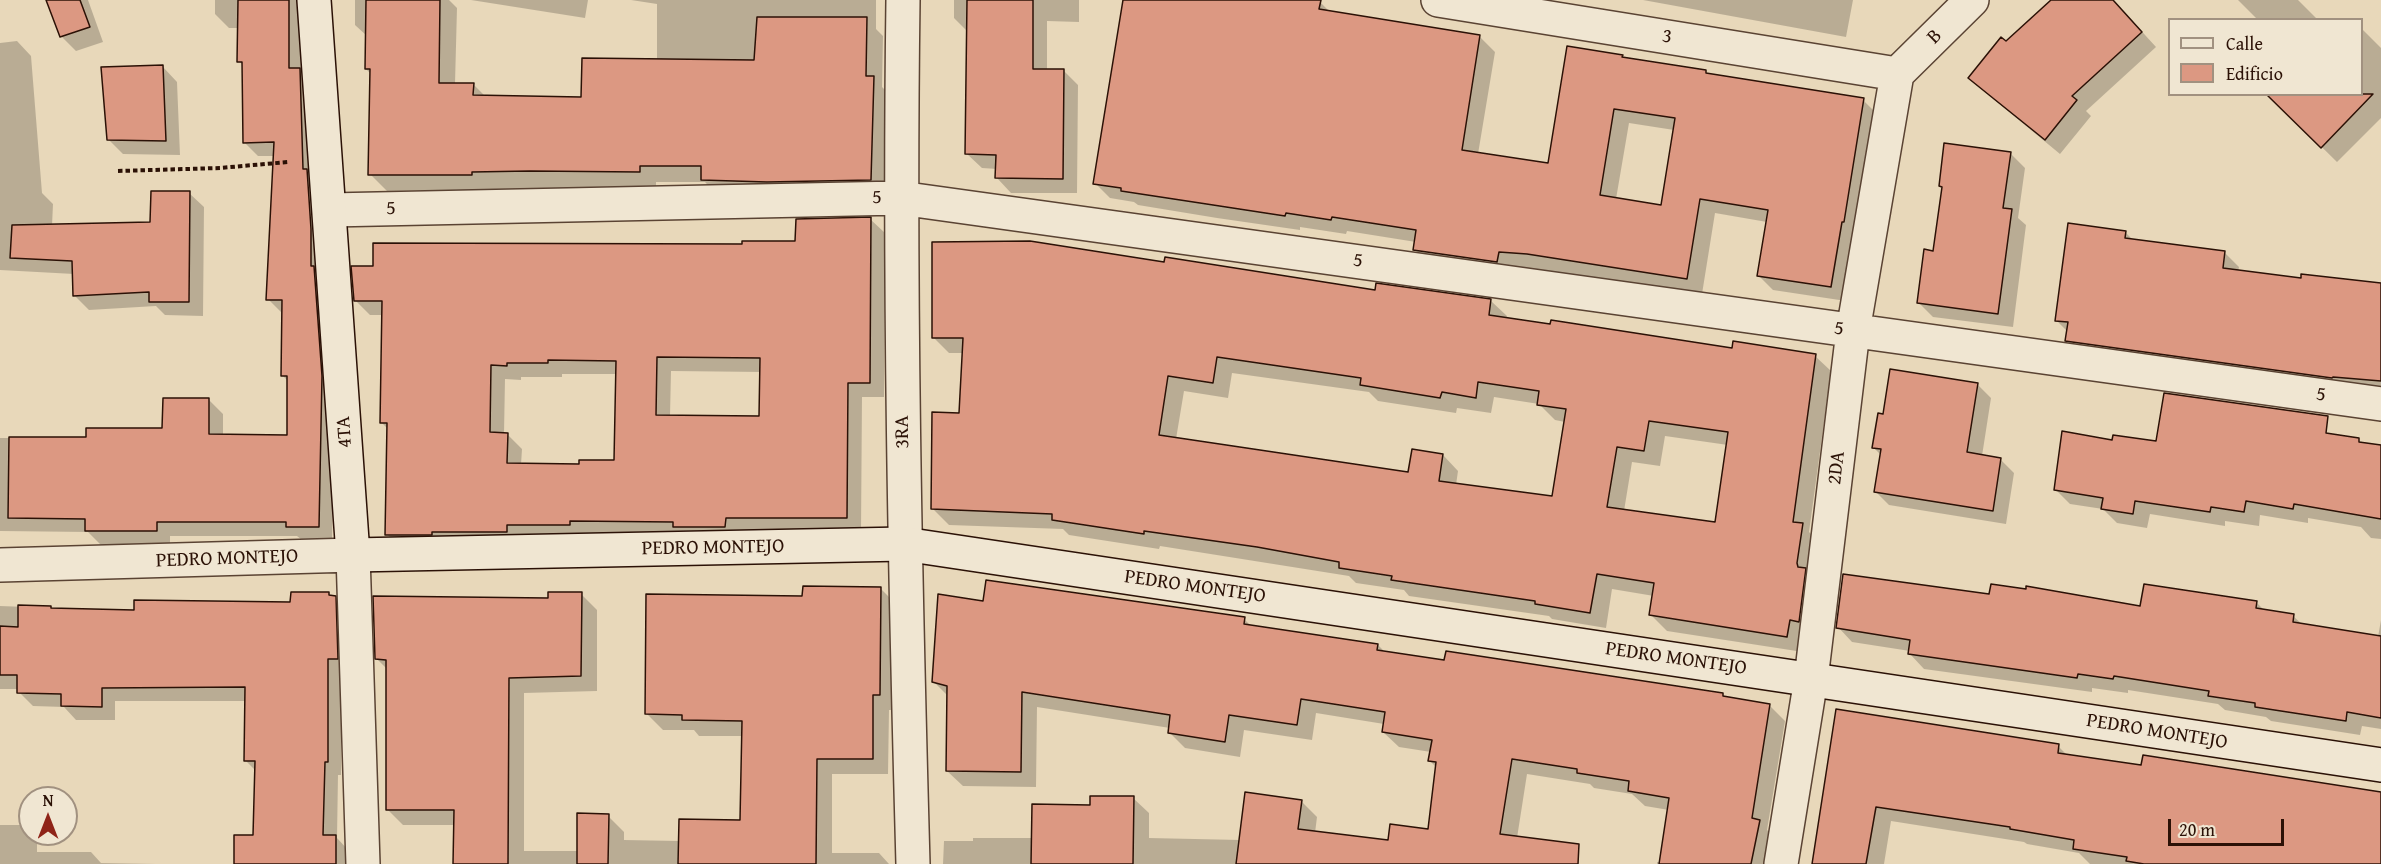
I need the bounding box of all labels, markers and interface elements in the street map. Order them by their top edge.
legend [2168,18,2363,96]
street label: 3 [1660,24,1674,50]
street label: B [1923,25,1947,49]
text: Calle [2226,30,2263,57]
text: Edificio [2226,60,2283,87]
street label: 5 [872,186,882,210]
street label: 5 [386,197,396,221]
street label: 5 [1352,248,1364,274]
street label: 5 [1833,316,1845,342]
street label: 5 [2315,382,2327,408]
street label: 4TA [332,415,358,449]
street label: 3RA [891,415,915,449]
street label: 2DA [1823,450,1851,486]
street label: PEDRO MONTEJO [642,535,784,561]
street label: PEDRO MONTEJO [155,545,299,573]
street label: PEDRO MONTEJO [1123,565,1267,609]
street label: PEDRO MONTEJO [1604,637,1748,681]
street label: PEDRO MONTEJO [2085,709,2229,755]
north arrow [18,786,78,846]
text: N [43,788,53,812]
scale bar [2171,807,2286,845]
text: 20 m [2179,816,2215,843]

